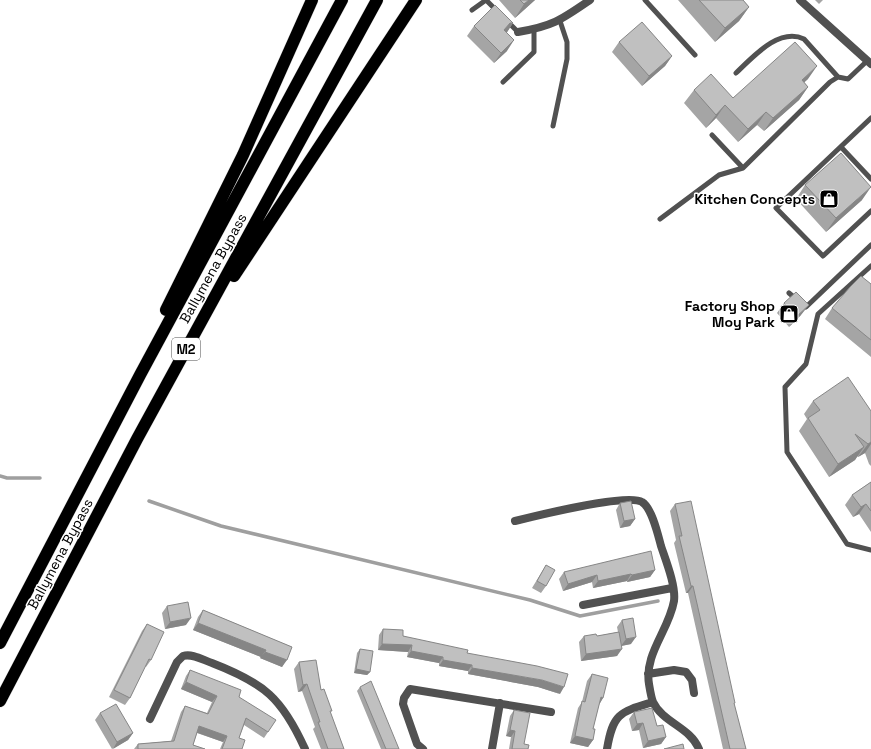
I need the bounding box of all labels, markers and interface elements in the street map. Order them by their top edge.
shop icon: Kitchen Concepts [818,188,840,210]
place label: Kitchen Concepts [694,190,815,208]
street label: Ballymena Bypass [175,210,251,326]
place label: Factory Shop Moy Park [685,297,775,331]
shop icon: Factory Shop Moy Park [778,303,800,325]
road number: M2 [172,338,200,360]
street label: Ballymena Bypass [23,496,97,612]

